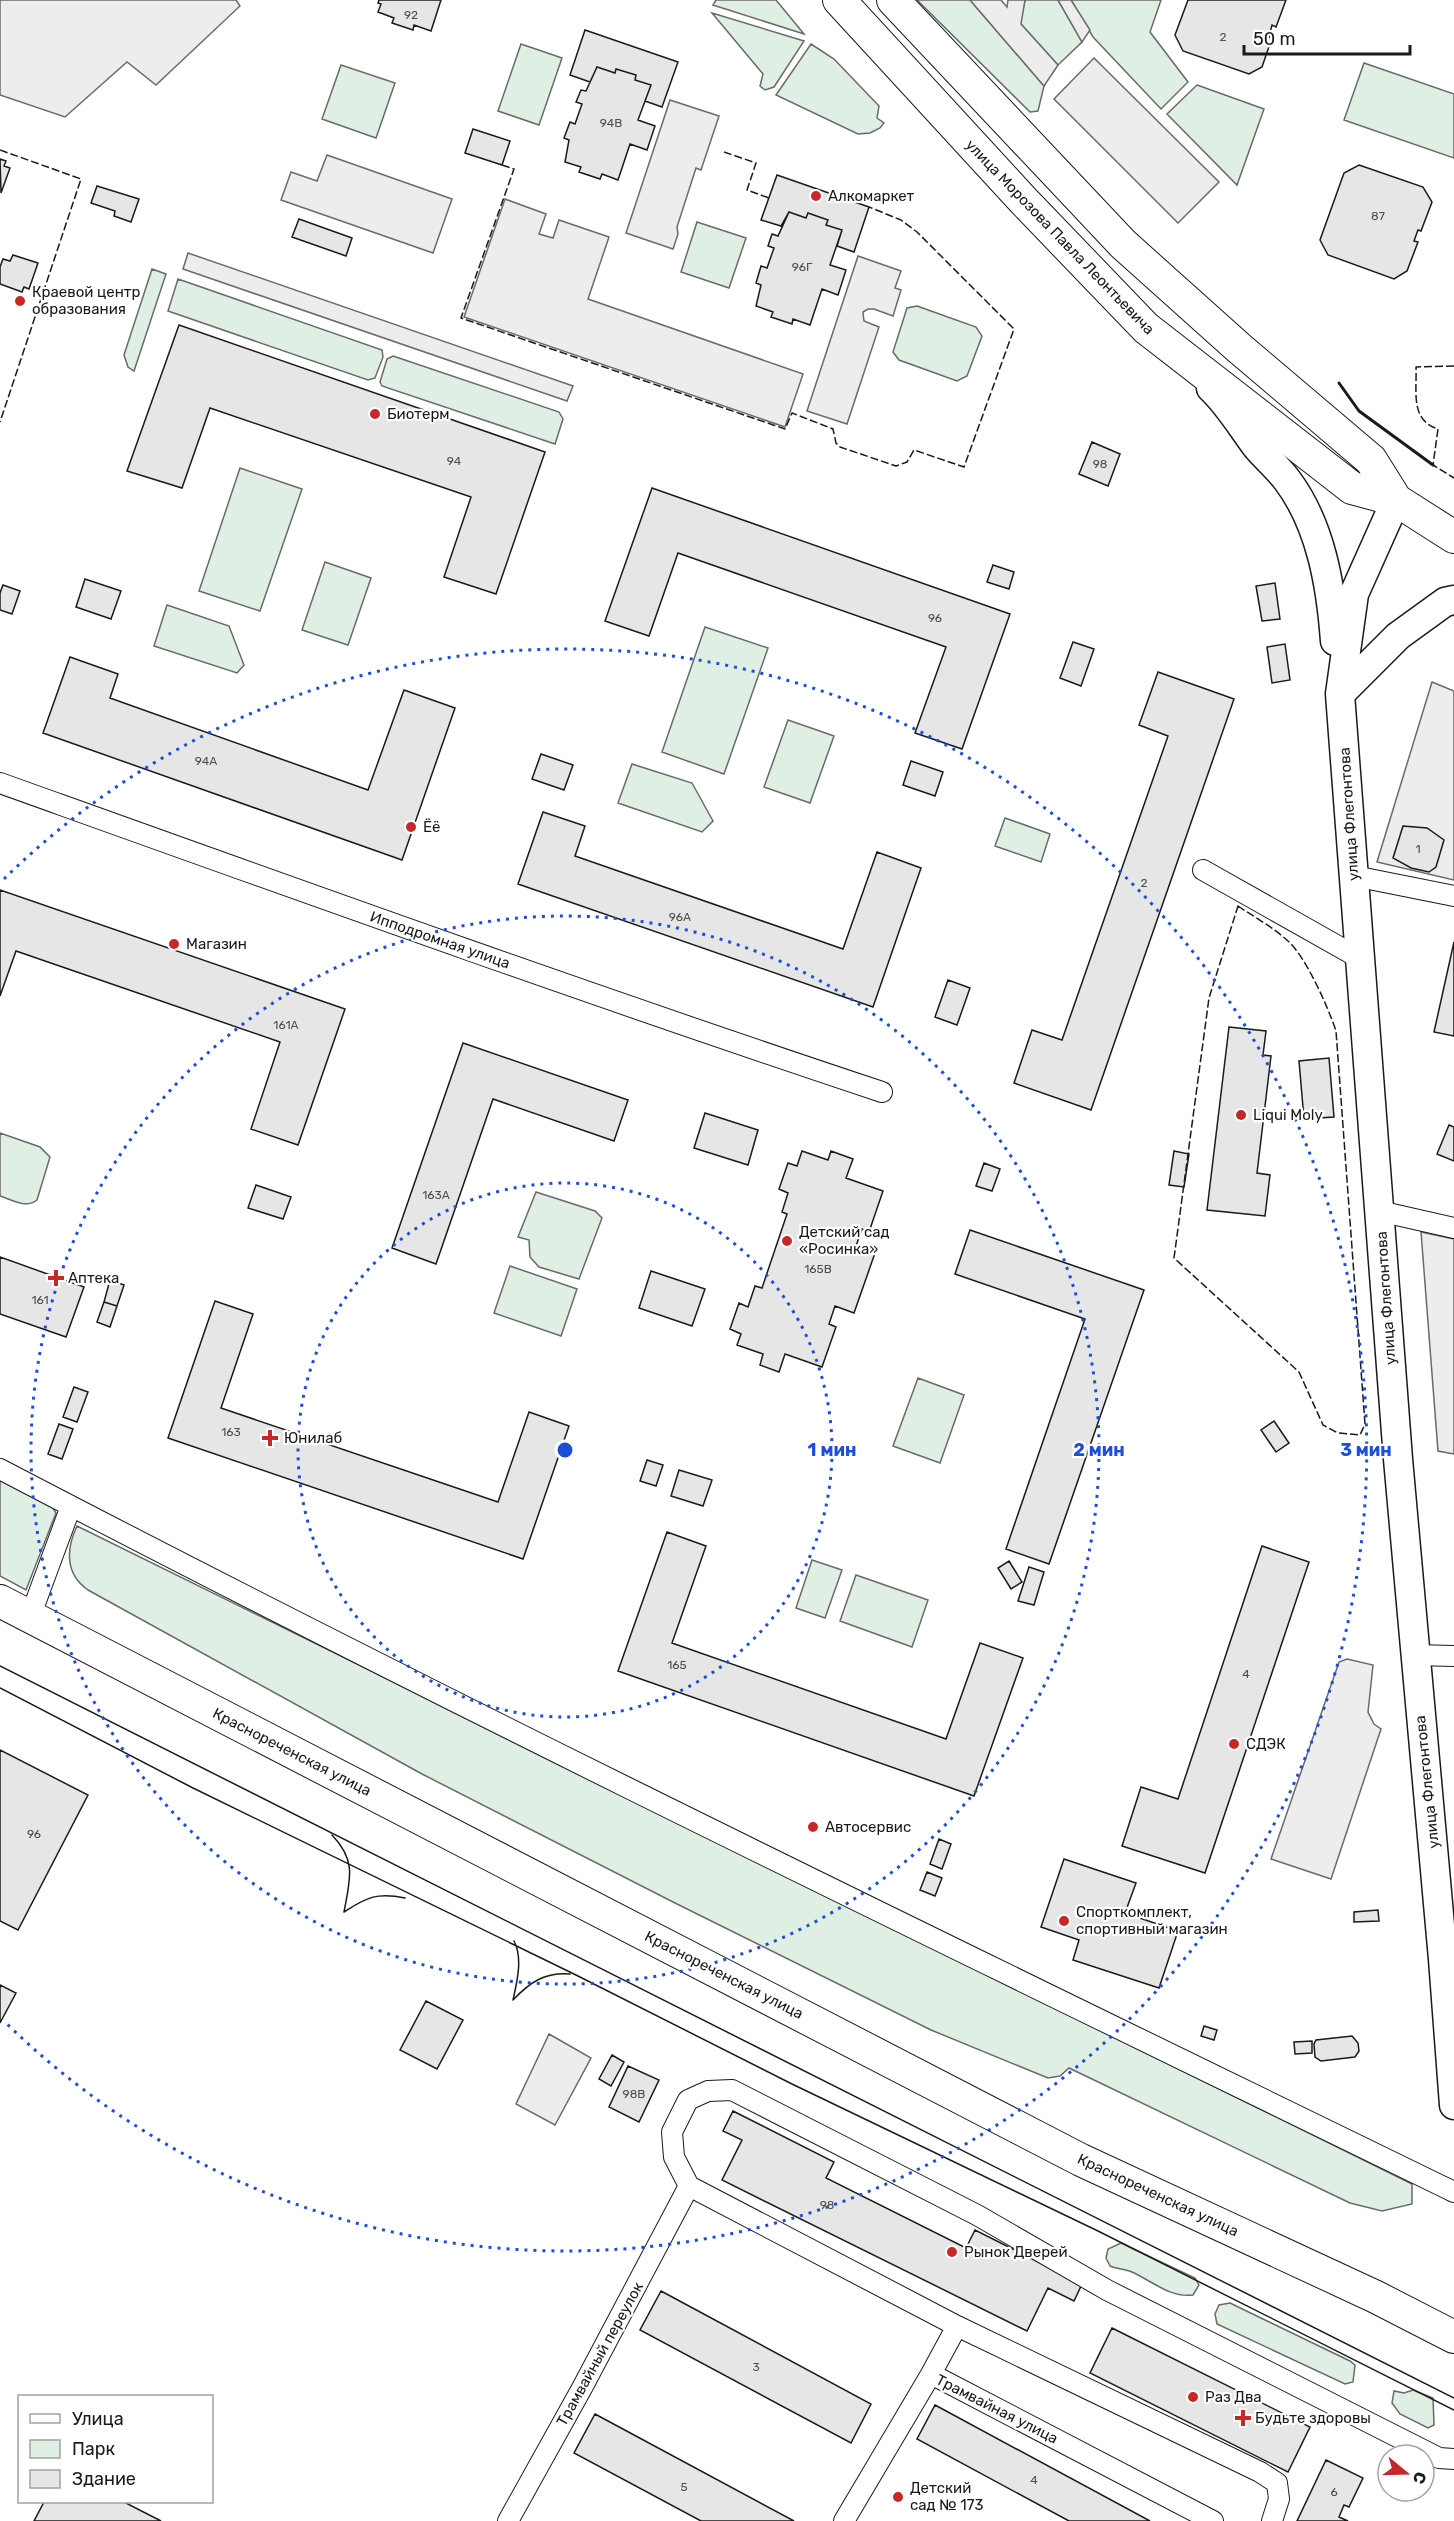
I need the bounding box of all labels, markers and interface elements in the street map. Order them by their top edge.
house number: 92 [404,8,418,22]
scale bar [1244,18,1410,56]
text: 50 m [1253,28,1296,50]
house number: 2 [1219,30,1227,44]
house number: 94В [600,116,622,130]
street label: улица Морозова Павла Леонтьевича [962,136,1158,338]
place label: Алкомаркет [828,187,915,205]
marker: Алкомаркет [809,189,823,203]
house number: 87 [1371,209,1385,223]
house number: 96Г [792,260,813,274]
place label: Краевой центр образования [32,283,141,318]
marker: Краевой центр образования [13,294,27,308]
place label: Биотерм [387,405,450,423]
marker: Биотерм [368,407,382,421]
house number: 94 [447,454,462,468]
house number: 98 [1093,457,1107,471]
house number: 96 [928,611,942,625]
street label: улица Флегонтова [1335,747,1363,881]
house number: 94А [195,754,217,768]
place label: Ёё [423,818,440,836]
marker: Ёё [404,820,418,834]
house number: 1 [1415,842,1421,856]
house number: 2 [1140,876,1148,890]
street label: Ипподромная улица [368,908,512,972]
house number: 96А [669,910,691,924]
place label: Магазин [186,935,247,953]
marker: Магазин [167,937,181,951]
house number: 161А [273,1018,299,1032]
place label: Liqui Moly [1253,1106,1323,1124]
marker: Liqui Moly [1234,1108,1248,1122]
house number: 163А [422,1188,450,1202]
place label: Детский сад «Росинка» [799,1223,890,1258]
street label: улица Флегонтова [1372,1231,1400,1365]
marker: Детский сад «Росинка» [780,1234,794,1248]
house number: 165В [804,1262,832,1276]
place label: Аптека [68,1269,119,1287]
marker: Аптека [49,1271,63,1285]
house number: 161 [31,1293,49,1307]
house number: 163 [221,1425,241,1439]
marker: Юнилаб [261,1429,279,1447]
place label: Юнилаб [284,1429,342,1447]
text: 1 мин [808,1439,856,1461]
text: 2 мин [1073,1439,1125,1461]
text: 3 мин [1340,1439,1392,1461]
centre of rings [555,1440,575,1460]
house number: 165 [667,1658,687,1672]
house number: 4 [1242,1667,1250,1681]
street label: Краснореченская улица [210,1704,374,1800]
street label: улица Флегонтова [1411,1715,1443,1849]
place label: СДЭК [1246,1735,1286,1753]
marker: СДЭК [1227,1737,1241,1751]
place label: Автосервис [825,1818,911,1836]
marker: Автосервис [806,1820,820,1834]
house number: 96 [27,1827,41,1841]
place label: Спорткомплект, спортивный магазин [1076,1903,1228,1938]
marker: Спорткомплект, спортивный магазин [1057,1914,1071,1928]
street label: Краснореченская улица [642,1927,806,2023]
house number: 98В [623,2087,645,2101]
street label: Краснореченская улица [1075,2150,1241,2240]
house number: 98 [820,2198,834,2212]
place label: Рынок Дверей [964,2243,1068,2261]
marker: Рынок Дверей [945,2245,959,2259]
street label: Трамвайный переулок [553,2279,647,2429]
house number: 3 [752,2360,760,2374]
street label: Трамвайная улица [933,2370,1061,2448]
place label: Раз Два [1205,2388,1262,2406]
marker: Раз Два [1186,2390,1200,2404]
legend [18,2395,213,2503]
text: Улица [72,2408,124,2430]
place label: Будьте здоровы [1255,2409,1371,2427]
marker: Будьте здоровы [1236,2411,1250,2425]
text: Парк [72,2438,116,2460]
north arrow [1376,2443,1436,2503]
text: Здание [72,2468,136,2490]
text: С [1409,2469,1431,2486]
house number: 4 [1030,2473,1038,2487]
place label: Детский сад № 173 [910,2479,983,2514]
house number: 5 [680,2480,688,2494]
house number: 6 [1330,2485,1338,2499]
marker: Детский сад № 173 [891,2490,905,2504]

